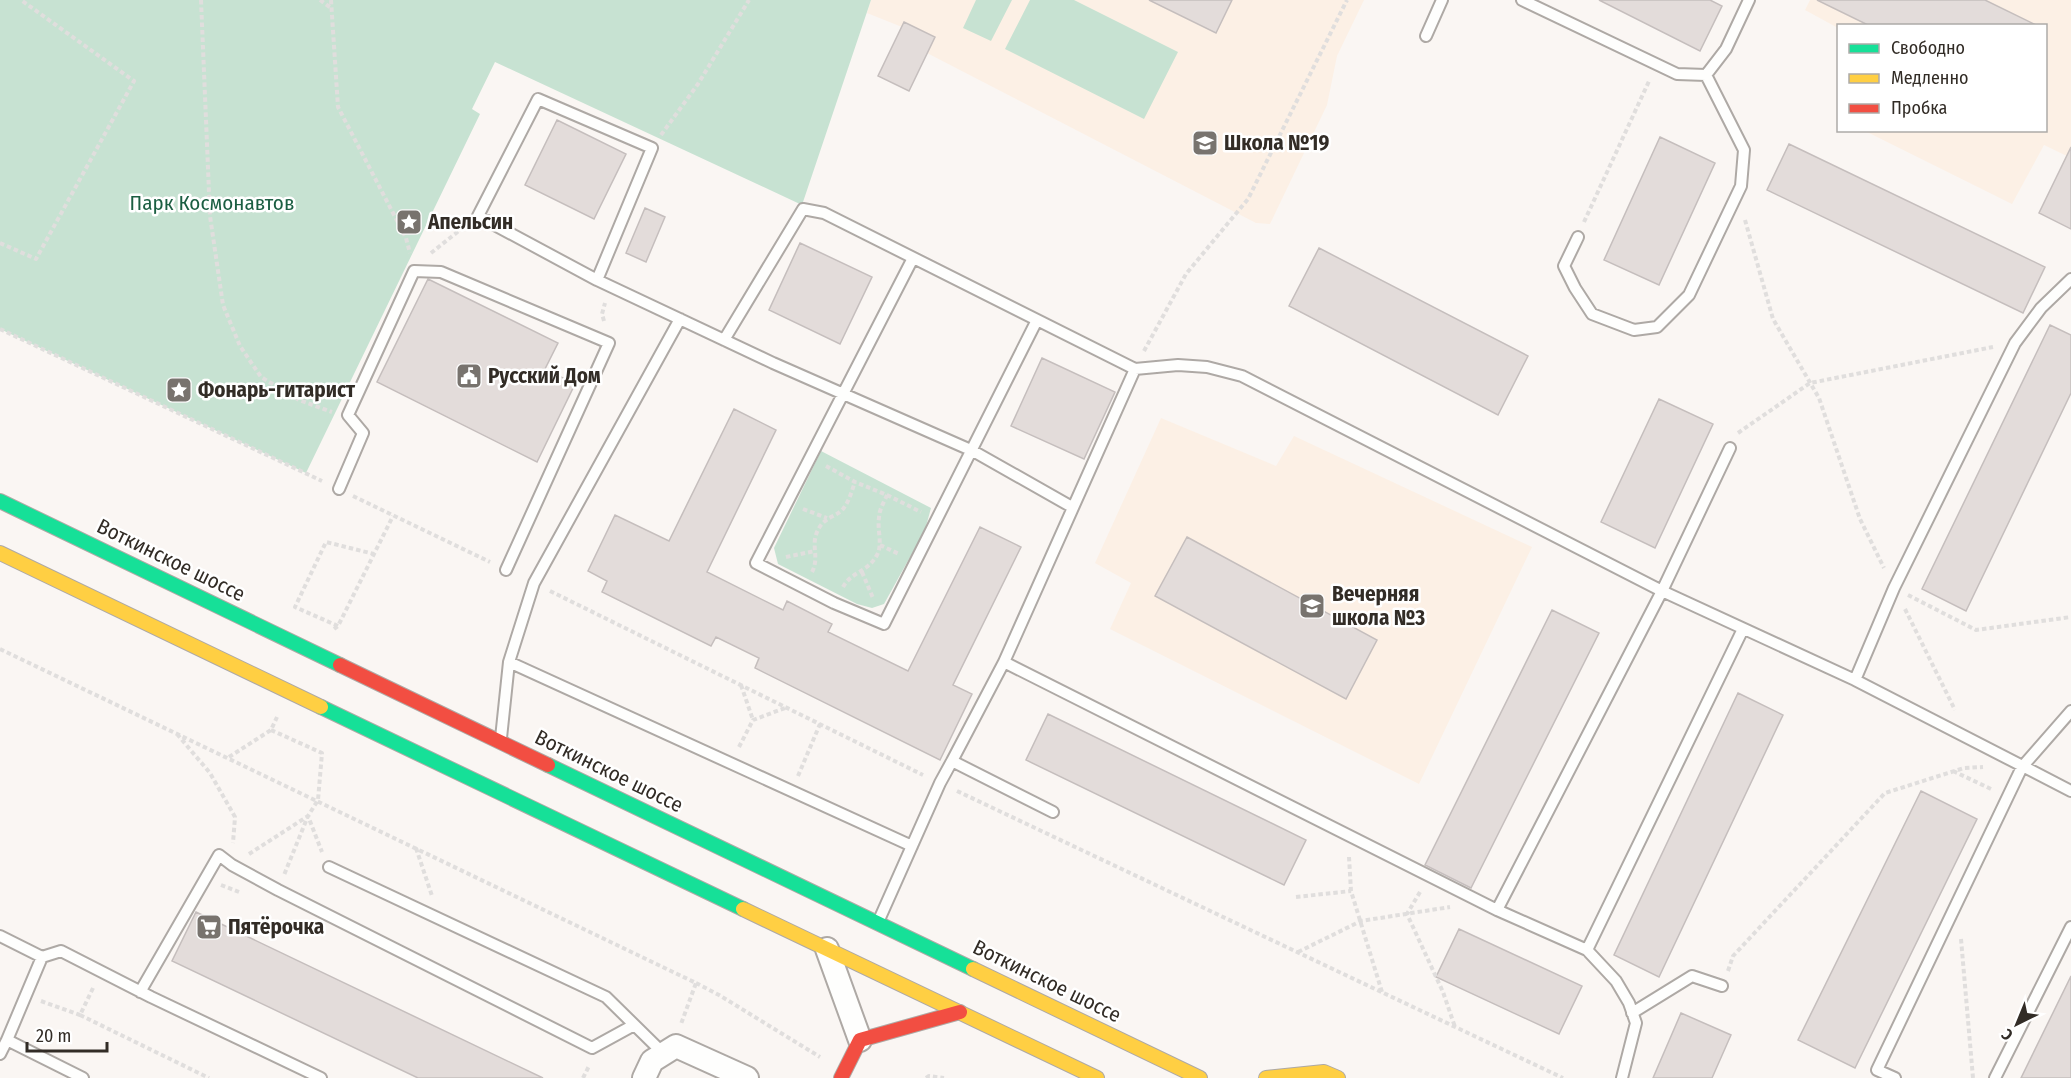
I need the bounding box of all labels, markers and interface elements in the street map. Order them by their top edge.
legend [1837,24,2047,132]
text: Свободно [1891,37,1965,59]
text: Медленно [1891,67,1969,89]
text: Пробка [1891,97,1947,119]
school or university icon: Школа №19 [1190,128,1220,158]
place label: Школа №19 [1224,130,1329,156]
park label: Парк Космонавтов [130,190,294,216]
place icon: Апельсин [394,207,424,237]
place label: Апельсин [427,209,513,235]
public building icon: Русский Дом [454,361,484,391]
place label: Русский Дом [488,363,601,389]
place icon: Фонарь-гитарист [164,375,194,405]
place label: Фонарь-гитарист [198,377,356,403]
street label: Воткинское шоссе [93,513,249,607]
place label: Вечерняя школа №3 [1332,581,1425,631]
school or university icon: Вечерняя школа №3 [1297,591,1327,621]
street label: Воткинское шоссе [531,724,687,818]
supermarket icon: Пятёрочка [194,912,224,942]
place label: Пятёрочка [228,914,324,940]
street label: Воткинское шоссе [969,934,1125,1028]
north arrow [1987,994,2047,1054]
scale bar [27,1015,106,1053]
text: С [1997,1024,2017,1044]
text: 20 m [36,1025,71,1047]

